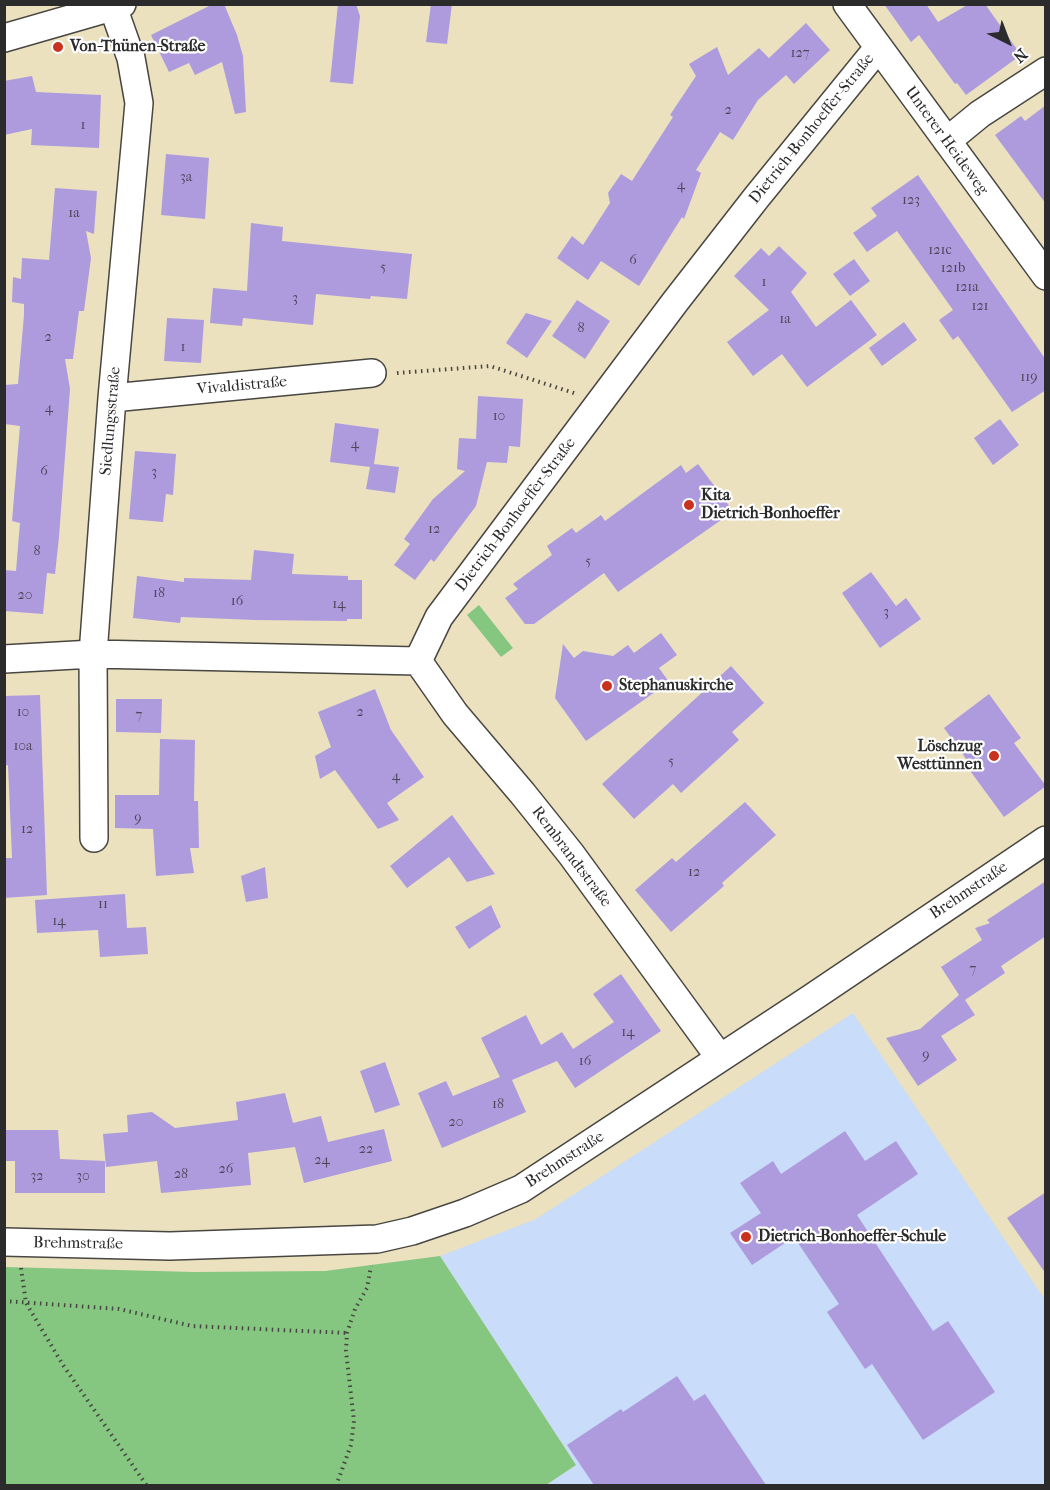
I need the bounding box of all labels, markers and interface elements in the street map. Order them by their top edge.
north arrow [978,12,1038,72]
place label: Von-Thünen-Straße [70,37,205,57]
marker: Von-Thünen-Straße [51,40,65,54]
text: N [1010,45,1031,67]
house number: 127 [791,46,809,62]
street label: Dietrich-Bonhoeffer-Straße [745,50,879,208]
street label: Unterer Heideweg [900,83,992,199]
house number: 2 [724,103,732,119]
house number: 1 [81,118,85,134]
house number: 3a [180,170,192,186]
house number: 4 [677,178,685,194]
house number: 123 [902,193,920,209]
house number: 1a [68,206,80,222]
house number: 121c [928,243,952,259]
house number: 6 [629,253,637,269]
house number: 5 [380,260,386,276]
house number: 121b [941,261,965,277]
house number: 1 [762,275,766,291]
house number: 121a [955,280,979,296]
house number: 3 [292,291,298,307]
house number: 121 [971,299,989,315]
house number: 1a [779,312,791,328]
house number: 8 [577,321,585,337]
house number: 2 [44,330,52,346]
house number: 1 [181,340,185,356]
street label: Siedlungsstraße [97,366,125,476]
house number: 119 [1020,370,1038,386]
street label: Vivaldistraße [196,372,288,400]
house number: 4 [45,401,53,417]
house number: 10 [493,409,505,425]
street label: Dietrich-Bonhoeffer-Straße [452,434,580,596]
house number: 4 [351,437,359,453]
house number: 6 [40,464,48,480]
house number: 3 [151,465,157,481]
place label: Kita Dietrich-Bonhoeffer [701,486,840,524]
marker: Kita Dietrich-Bonhoeffer [682,498,696,512]
house number: 12 [428,522,440,538]
house number: 8 [33,544,41,560]
house number: 5 [585,554,591,570]
house number: 18 [153,586,165,602]
house number: 20 [18,588,32,604]
house number: 16 [231,594,243,610]
house number: 14 [332,597,346,613]
house number: 3 [883,605,889,621]
place label: Stephanuskirche [619,676,733,696]
marker: Stephanuskirche [600,679,614,693]
house number: 10 [17,705,29,721]
house number: 2 [356,705,364,721]
house number: 7 [136,708,142,724]
place label: Löschzug Westtünnen [897,737,982,775]
house number: 10a [13,739,33,755]
marker: Löschzug Westtünnen [987,749,1001,763]
house number: 5 [668,754,674,770]
house number: 4 [392,769,400,785]
street label: Rembrandtstraße [527,803,615,911]
house number: 9 [134,811,142,827]
house number: 12 [21,822,33,838]
street label: Brehmstraße [926,858,1012,924]
house number: 12 [688,865,700,881]
house number: 11 [98,897,108,913]
house number: 14 [52,914,66,930]
house number: 7 [970,962,976,978]
house number: 14 [621,1025,635,1041]
house number: 9 [922,1048,930,1064]
house number: 16 [579,1054,591,1070]
house number: 18 [492,1097,504,1113]
house number: 20 [449,1115,463,1131]
street label: Brehmstraße [522,1128,608,1192]
house number: 22 [359,1142,373,1158]
house number: 24 [314,1153,330,1169]
house number: 26 [219,1162,233,1178]
house number: 28 [174,1167,188,1183]
house number: 32 [31,1169,43,1185]
house number: 30 [76,1169,90,1185]
place label: Dietrich-Bonhoeffer-Schule [758,1227,946,1247]
marker: Dietrich-Bonhoeffer-Schule [739,1230,753,1244]
street label: Brehmstraße [33,1234,123,1254]

